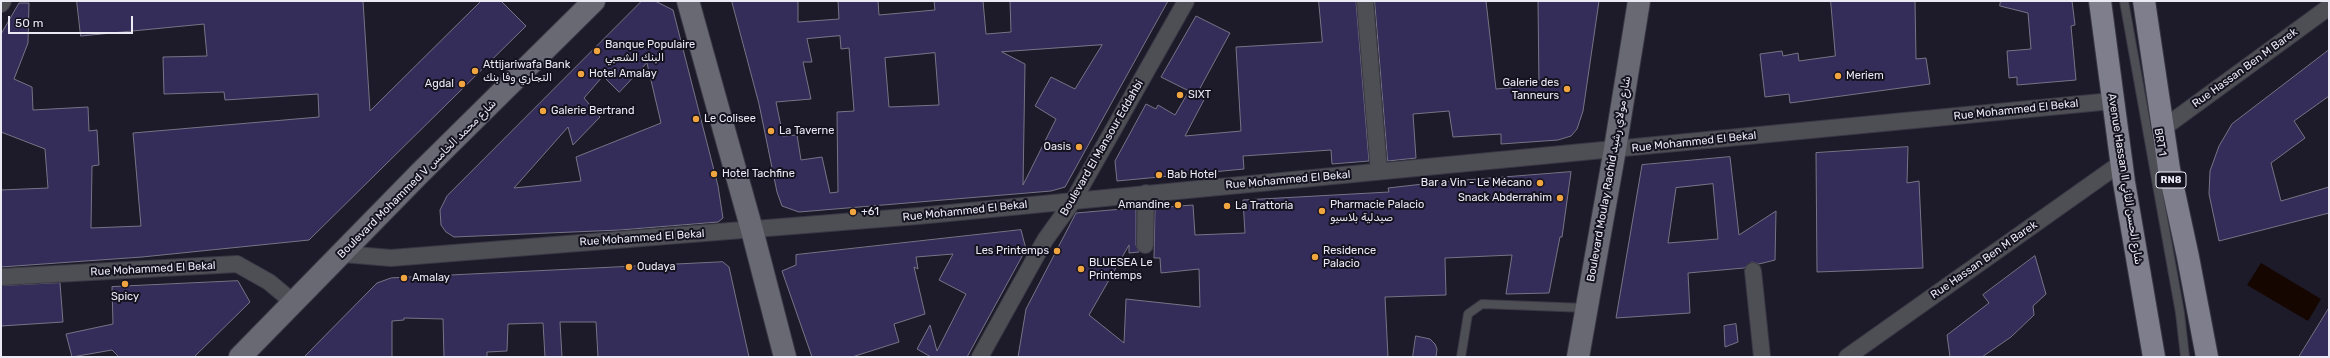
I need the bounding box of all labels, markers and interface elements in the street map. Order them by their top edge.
scale bar [10,8,135,34]
text: 50 m [15,16,43,30]
street label: Rue Hassan Ben M Barek [2190,25,2300,111]
place label: Banque Populaire البنك الشعبي [605,38,695,64]
marker: Banque Populaire البنك الشعبي [592,46,602,56]
place label: Attijariwafa Bank التجاري وفا بنك [483,58,570,84]
marker: Attijariwafa Bank التجاري وفا بنك [470,66,480,76]
place label: Hotel Amalay [589,67,657,81]
marker: Hotel Amalay [576,69,586,79]
place label: Meriem [1846,69,1884,83]
marker: Meriem [1833,71,1843,81]
street label: Boulevard Moulay Rachid شارع مولاي رشيد [1584,75,1634,283]
place label: Galerie des Tanneurs [1503,76,1559,102]
place label: Agdal [425,77,454,91]
street label: Boulevard El Mansour Eddahbi [1058,78,1146,218]
marker: Agdal [457,79,467,89]
marker: Galerie des Tanneurs [1562,84,1572,94]
place label: SIXT [1188,88,1211,102]
marker: SIXT [1175,90,1185,100]
street label: Avenue Hassan II شارع الحسن الثاني [2105,93,2145,265]
street label: Boulevard Mohammed V شارع محمد الخامس [335,97,499,261]
street label: Rue Mohammed El Bekal [1953,97,2079,123]
place label: Galerie Bertrand [551,104,634,118]
marker: Galerie Bertrand [538,106,548,116]
place label: Le Colisee [704,112,756,126]
marker: Le Colisee [691,114,701,124]
place label: La Taverne [779,124,834,138]
marker: La Taverne [766,126,776,136]
street label: BRT 1 [2151,127,2169,157]
street label: Rue Mohammed El Bekal [1631,129,1757,155]
place label: Oasis [1044,140,1071,154]
marker: Oasis [1074,142,1084,152]
place label: Hotel Tachfine [722,167,795,181]
place label: Bab Hotel [1167,168,1217,182]
street label: Rue Mohammed El Bekal [1225,168,1351,192]
marker: Hotel Tachfine [709,169,719,179]
marker: Bab Hotel [1154,170,1164,180]
road number: RN8 [2156,172,2186,188]
place label: Bar a Vin - Le Mécano [1421,176,1532,190]
marker: Bar a Vin - Le Mécano [1535,178,1545,188]
place label: Snack Abderrahim [1458,191,1552,205]
marker: Snack Abderrahim [1555,193,1565,203]
street label: Rue Mohammed El Bekal [902,198,1028,224]
place label: Amandine [1118,198,1170,212]
place label: Pharmacie Palacio صيدلية بلاسيو [1330,198,1424,224]
place label: La Trattoria [1235,199,1293,213]
marker: Amandine [1173,200,1183,210]
marker: La Trattoria [1222,201,1232,211]
place label: +61 [861,205,879,219]
marker: Pharmacie Palacio صيدلية بلاسيو [1317,206,1327,216]
marker: +61 [848,207,858,217]
street label: Rue Hassan Ben M Barek [1928,218,2040,302]
street label: Rue Mohammed El Bekal [579,227,705,249]
place label: Les Printemps [976,244,1049,258]
place label: Residence Palacio [1323,244,1376,270]
marker: Les Printemps [1052,246,1062,256]
marker: Residence Palacio [1310,252,1320,262]
place label: BLUESEA Le Printemps [1089,256,1153,282]
street label: Rue Mohammed El Bekal [90,259,216,279]
place label: Oudaya [637,260,675,274]
marker: Oudaya [624,262,634,272]
marker: BLUESEA Le Printemps [1076,264,1086,274]
place label: Amalay [412,271,450,285]
marker: Amalay [399,273,409,283]
marker: Spicy [120,279,130,289]
place label: Spicy [111,290,139,304]

